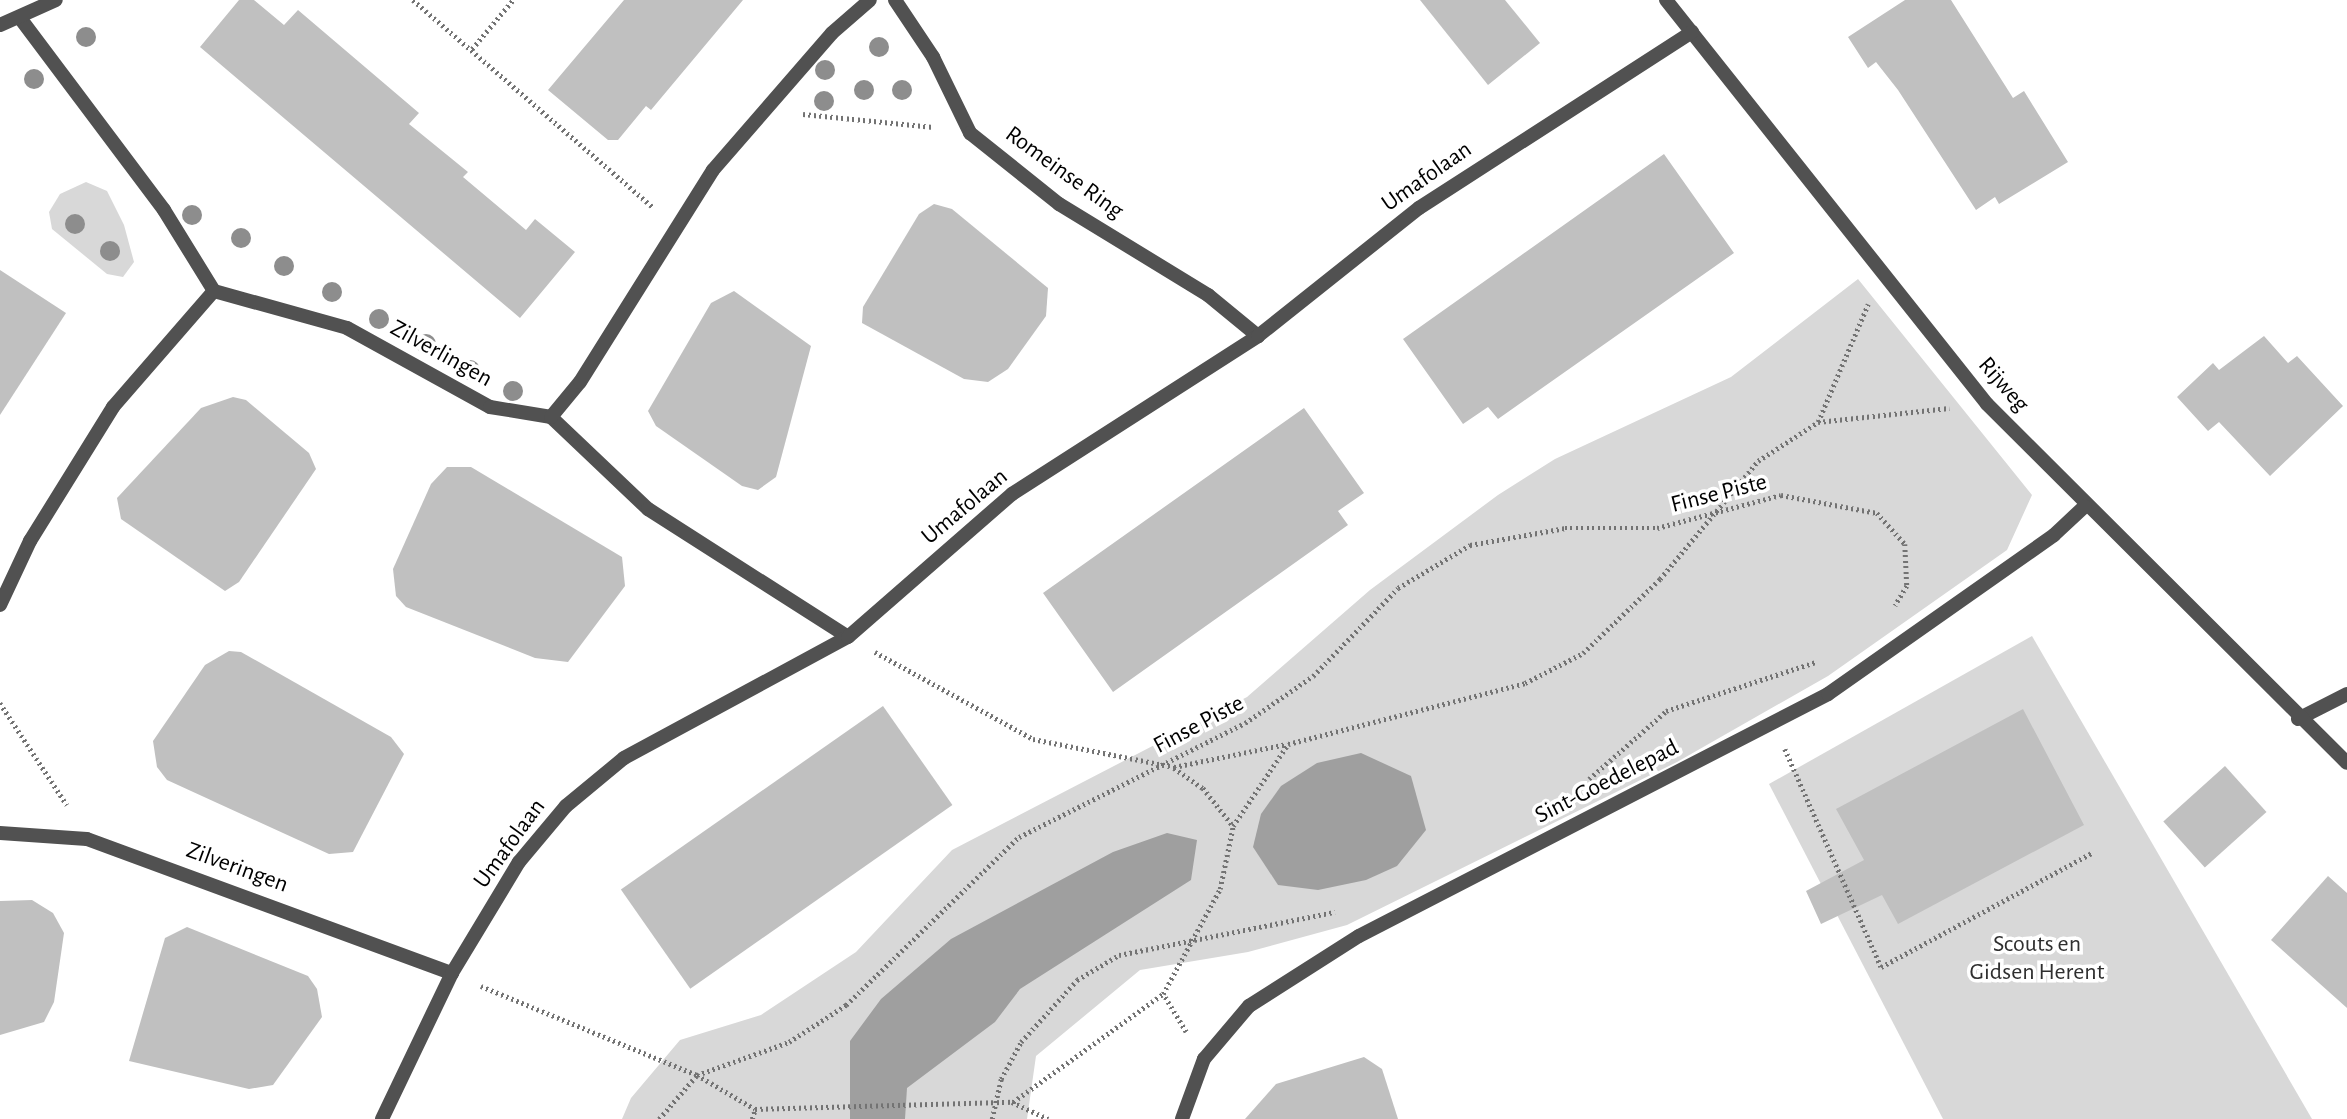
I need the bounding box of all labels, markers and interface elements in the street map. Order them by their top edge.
street label: Romeinse Ring [999,120,1129,226]
street label: Umafolaan [1376,136,1478,218]
street label: Zilverlingen [385,314,497,394]
street label: Rijweg [1971,351,2035,419]
street label: Umafolaan [916,463,1014,551]
street label: Finse Piste [1668,468,1770,520]
street label: Finse Piste [1149,689,1249,761]
street label: Sint-Goedelepad [1530,733,1684,831]
street label: Umafolaan [468,794,552,894]
street label: Zilveringen [182,836,292,900]
park label: Scouts en Gidsen Herent [1970,931,2104,987]

